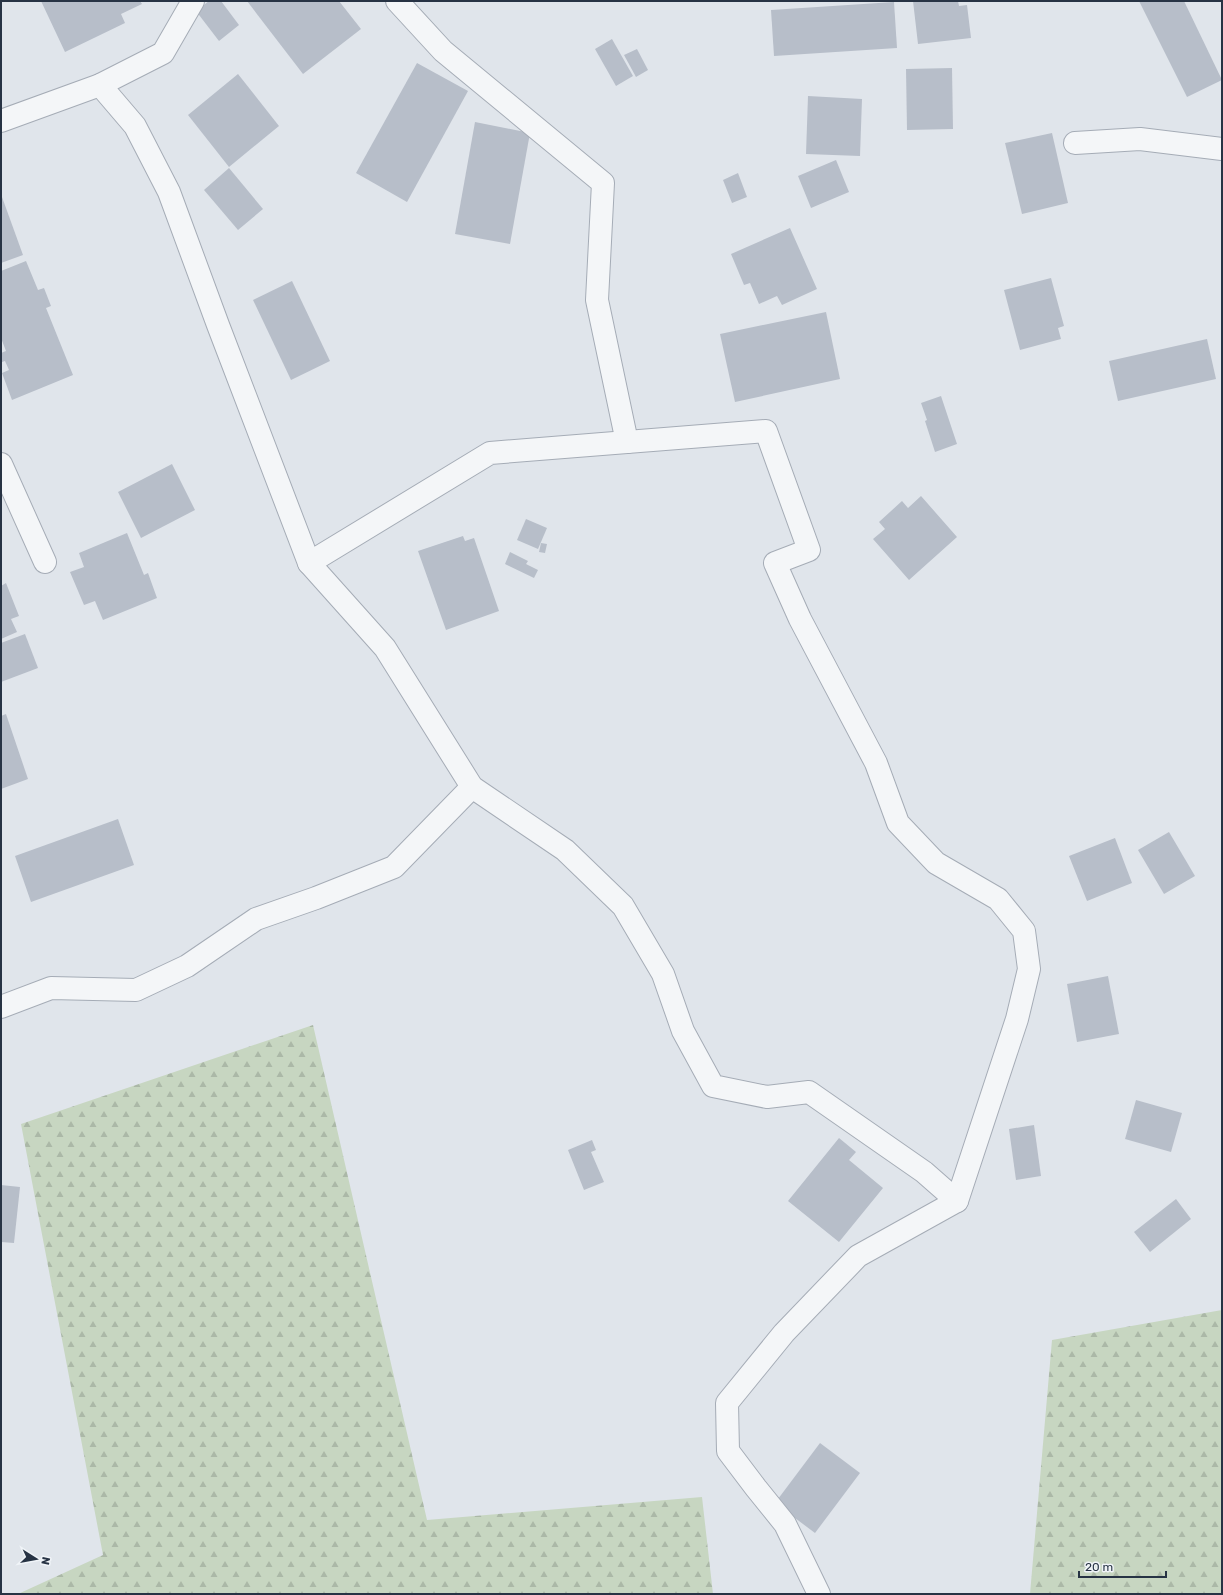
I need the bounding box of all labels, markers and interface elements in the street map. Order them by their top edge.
north arrow [16,1539,56,1579]
scale bar [1079,1553,1166,1579]
text: N [38,1556,52,1566]
text: 20 m [1085,1560,1113,1574]

